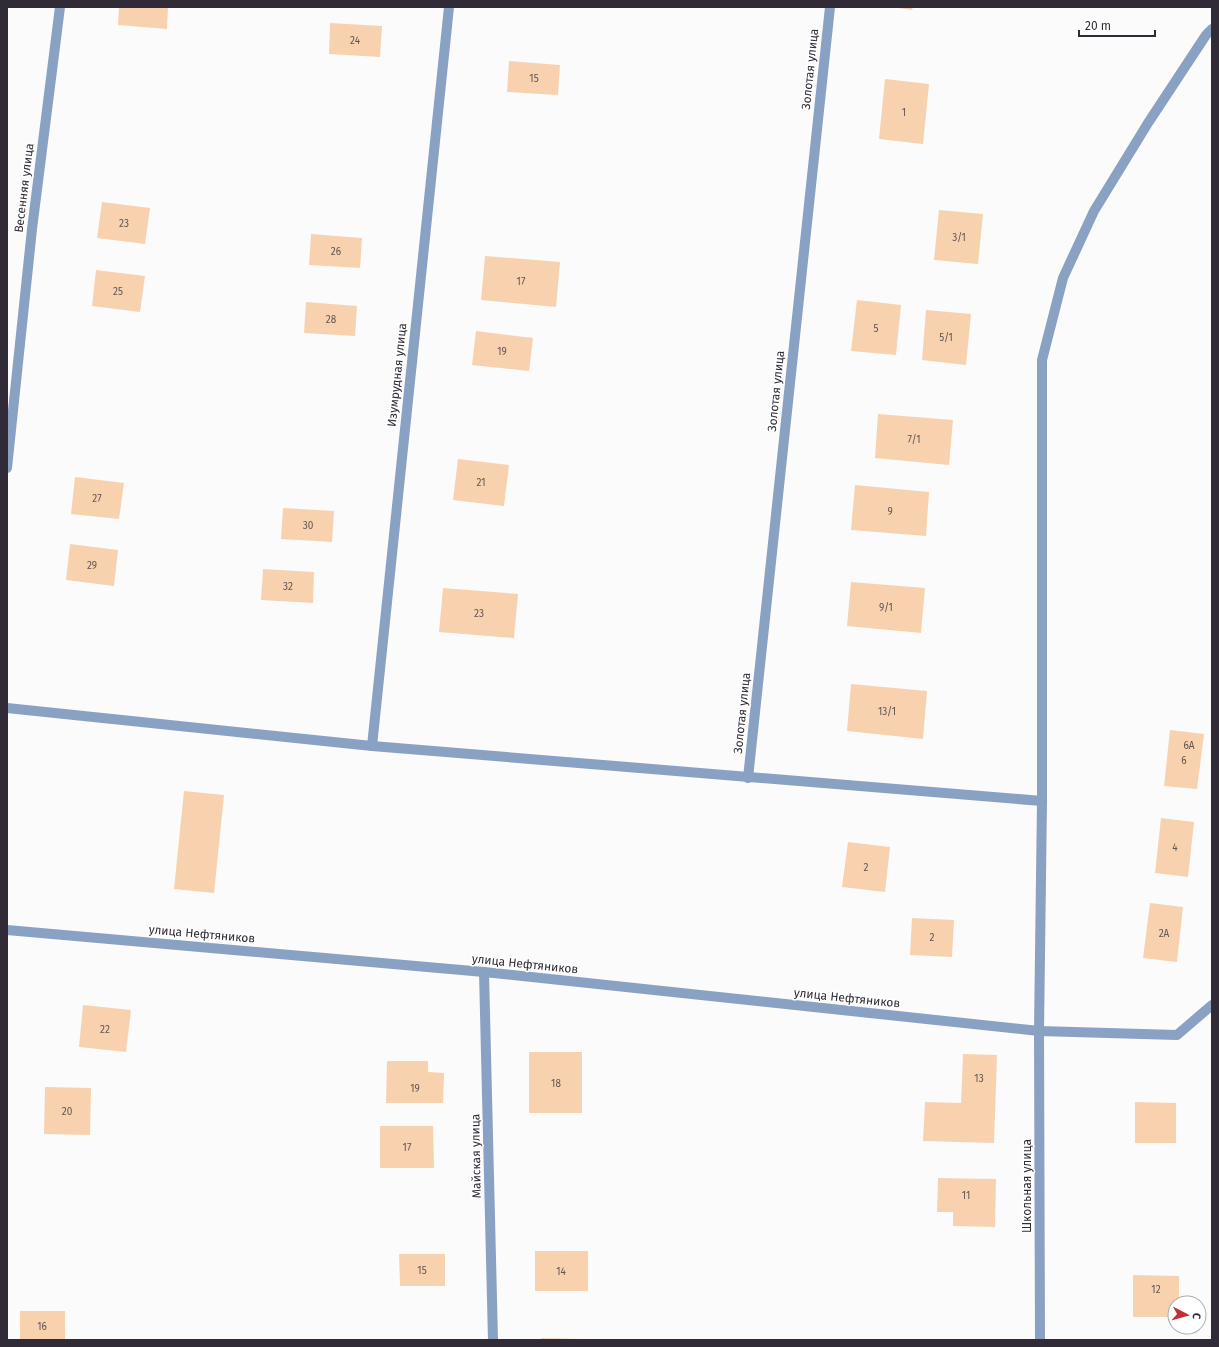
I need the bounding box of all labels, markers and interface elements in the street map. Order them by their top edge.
scale bar [1079,12,1155,38]
text: 20 m [1085,19,1111,33]
street label: Золотая улица [799,28,821,110]
house number: 24 [350,35,361,47]
house number: 15 [529,73,539,85]
house number: 1 [902,107,906,119]
street label: Весенняя улица [12,143,36,233]
house number: 23 [119,218,129,230]
house number: 3/1 [952,232,966,244]
house number: 26 [331,246,341,258]
house number: 17 [517,276,526,288]
house number: 25 [113,286,123,298]
house number: 28 [326,314,337,326]
street label: Изумрудная улица [385,322,409,428]
house number: 5 [873,323,879,335]
house number: 5/1 [939,332,953,344]
house number: 19 [497,346,507,358]
street label: Золотая улица [765,350,787,432]
house number: 7/1 [908,434,920,446]
house number: 21 [476,477,486,489]
house number: 27 [92,493,102,505]
house number: 9 [887,506,893,518]
house number: 30 [303,520,314,532]
house number: 29 [87,560,97,572]
house number: 32 [283,581,293,593]
house number: 9/1 [879,602,893,614]
house number: 23 [474,608,484,620]
street label: Золотая улица [731,672,753,754]
house number: 13/1 [878,706,896,718]
house number: 6А [1183,740,1195,752]
house number: 6 [1181,755,1187,767]
house number: 4 [1172,842,1178,854]
house number: 2 [864,862,869,874]
street label: улица Нефтяников [148,922,256,946]
house number: 2А [1159,928,1170,940]
house number: 2 [930,932,935,944]
street label: улица Нефтяников [471,951,579,977]
street label: улица Нефтяников [793,985,901,1011]
house number: 22 [100,1024,110,1036]
house number: 13 [974,1073,984,1085]
house number: 18 [551,1078,561,1090]
house number: 19 [410,1083,420,1095]
house number: 20 [62,1106,73,1118]
street label: Майская улица [468,1114,484,1198]
street label: Школьная улица [1020,1139,1034,1233]
house number: 17 [403,1142,412,1154]
house number: 11 [962,1190,970,1202]
house number: 15 [417,1265,427,1277]
house number: 14 [556,1266,567,1278]
house number: 12 [1151,1284,1161,1296]
north arrow [1167,1295,1207,1335]
text: С [1190,1312,1203,1320]
house number: 16 [37,1321,47,1333]

